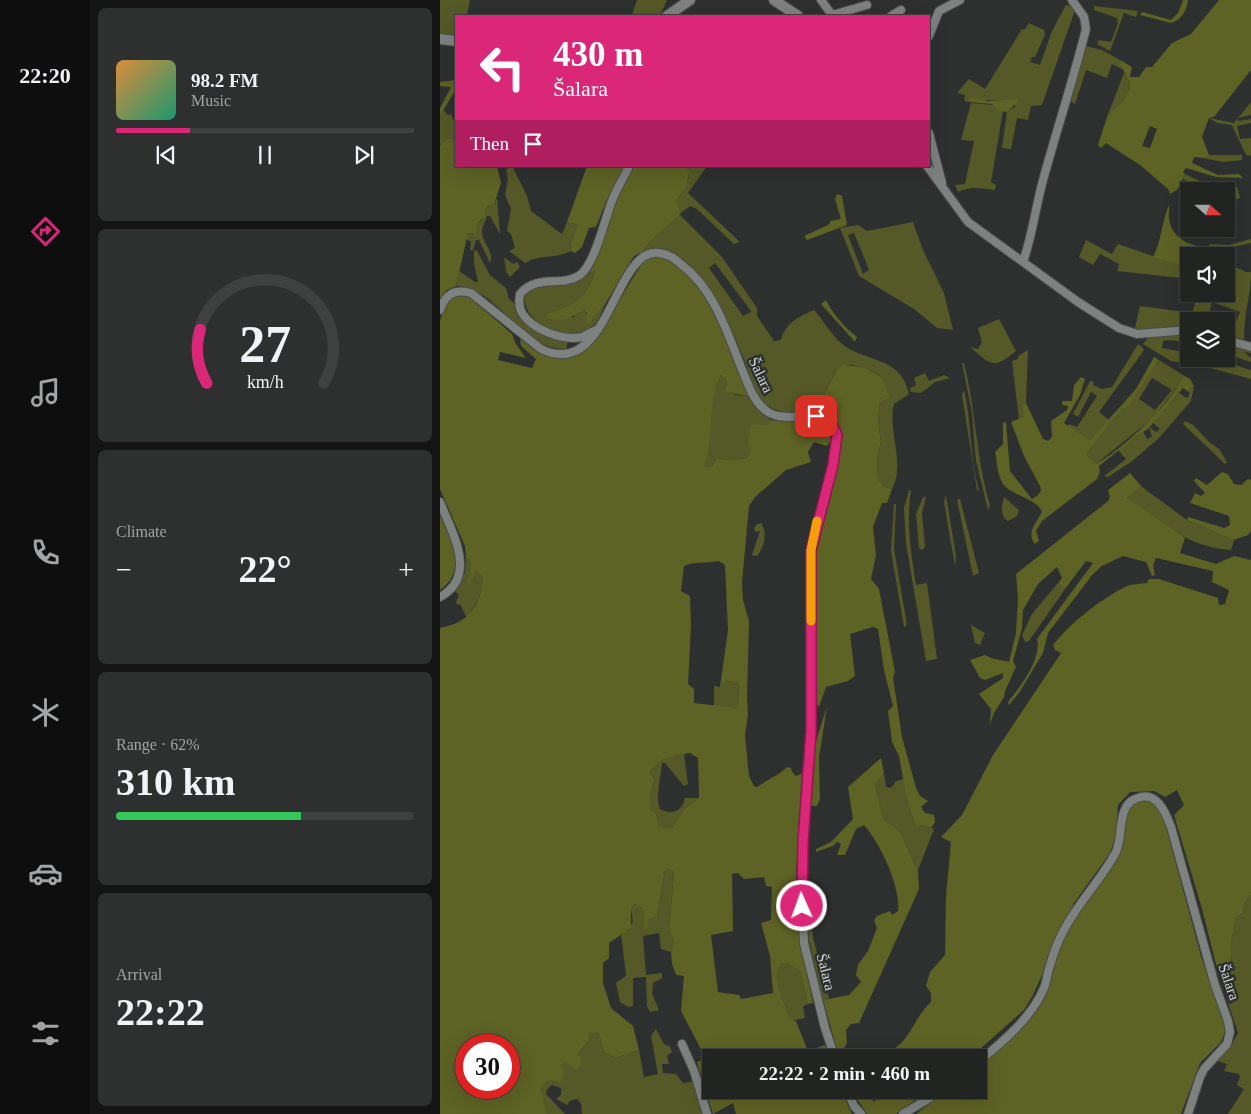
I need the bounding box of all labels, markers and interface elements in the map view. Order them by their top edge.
icon: left [470,35,535,100]
text: 430 m [553,35,643,74]
text: 22:20 [19,63,71,88]
text: 98.2 FM [191,70,259,91]
text: Šalara [553,76,608,101]
text: Music [191,92,231,109]
icon: arrive [519,130,547,158]
text: Then [470,133,509,154]
icon: previous [152,141,180,169]
icon: pause [251,141,279,169]
icon: next [350,141,378,169]
north arrow [1180,182,1235,238]
map controls [1180,182,1235,367]
icon: directions [28,214,63,249]
button: sound [1180,247,1235,302]
button: layers [1180,312,1235,367]
text: 27 [239,316,291,373]
street label: Šalara [746,355,777,396]
text: km/h [247,372,283,392]
icon: music [28,375,63,410]
pin [795,395,837,437]
icon: arrive [802,402,830,430]
text: Climate [116,523,167,540]
icon: phone [28,535,63,570]
text: 22° [238,548,292,590]
text: − [116,554,132,585]
text: + [398,554,414,585]
icon: climate [28,695,63,730]
text: Range · 62% [116,736,200,753]
text: 310 km [116,761,235,803]
icon: car [28,856,63,891]
position arrow [775,879,827,931]
street label: Šalara [814,952,838,992]
street label: Šalara [1215,962,1243,1003]
text: Arrival [116,966,162,983]
text: 22:22 [116,991,205,1033]
icon: filters [28,1016,63,1051]
speed limit sign: 30 [455,1034,520,1099]
text: 22:22 · 2 min · 460 m [759,1063,930,1084]

